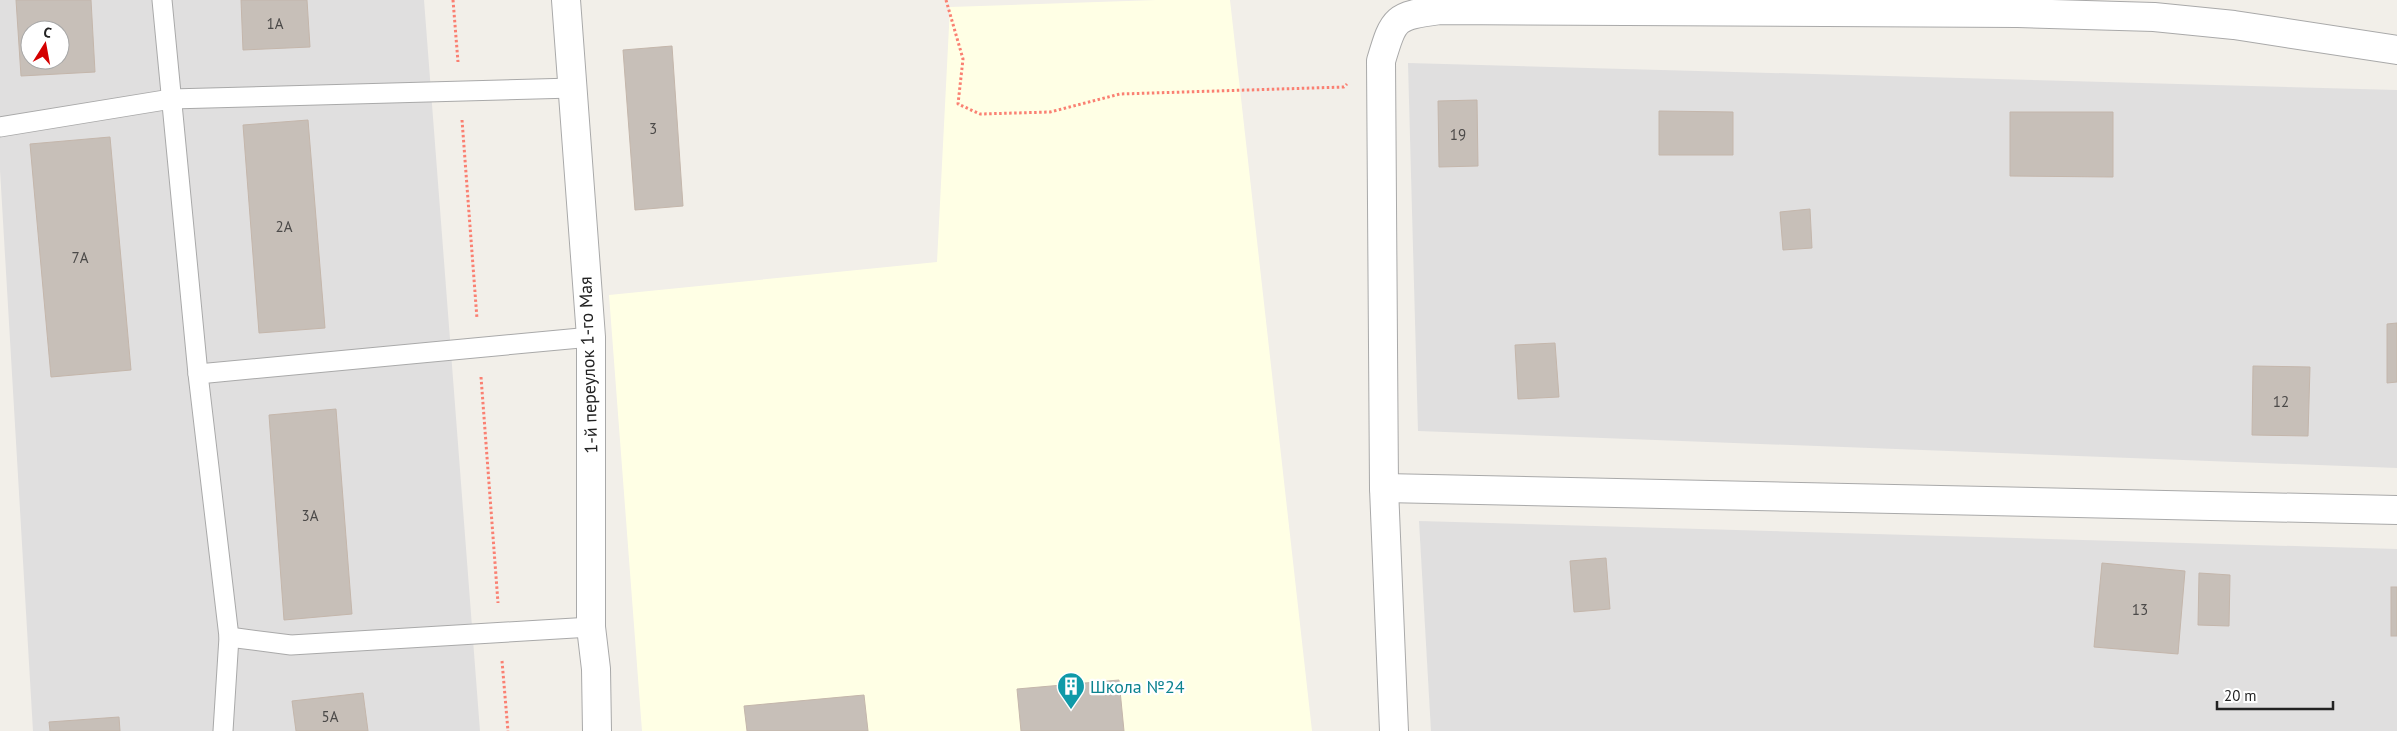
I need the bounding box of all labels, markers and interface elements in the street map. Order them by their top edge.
house number: 1А [267,14,284,33]
north arrow [20,20,70,70]
text: С [42,23,53,42]
house number: 3 [649,119,657,138]
house number: 19 [1450,125,1466,144]
house number: 2А [276,217,293,236]
house number: 7А [72,248,89,267]
street label: 1-й переулок 1-го Мая [573,276,603,454]
house number: 12 [2273,392,2289,411]
house number: 3А [302,506,319,525]
house number: 13 [2132,600,2148,619]
building icon: Школа №24 [1056,671,1086,710]
place label: Школа №24 [1090,675,1185,698]
scale bar [2217,678,2333,710]
text: 20 m [2224,686,2257,705]
house number: 5А [322,707,339,726]

